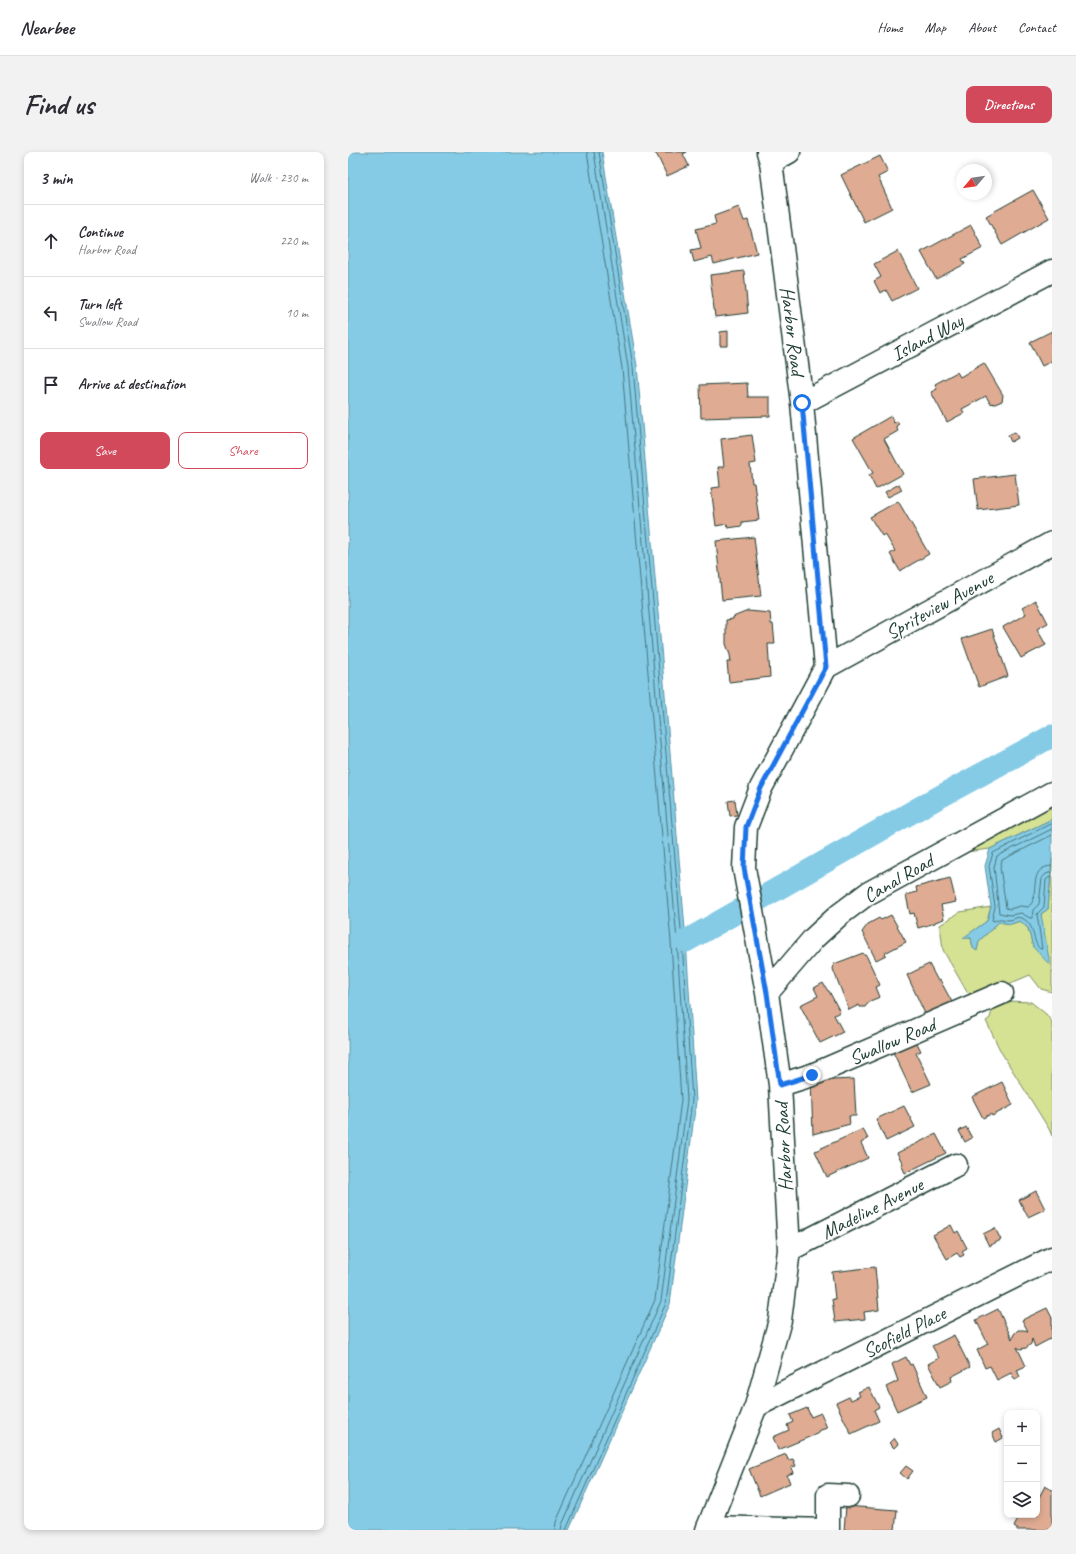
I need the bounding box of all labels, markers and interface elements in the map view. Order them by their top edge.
text: Nearbee [20,16,74,40]
text: Home [877,19,903,36]
text: Map [925,19,946,36]
text: About [968,19,996,36]
text: Contact [1018,19,1056,36]
button: Directions [966,86,1052,123]
text: Find us [24,87,94,122]
north arrow [956,164,992,200]
text: 3 min [40,168,73,189]
text: Walk · 230 m [249,170,308,186]
text: Continue [78,223,123,242]
icon: ahead [40,230,62,252]
text: 220 m [280,233,308,249]
text: Harbor Road [78,242,136,258]
street label: Harbor Road [775,285,811,380]
text: Turn left [78,295,121,314]
icon: left [40,302,62,324]
text: 10 m [286,305,308,321]
street label: Island Way [887,308,968,367]
text: Swallow Road [78,314,137,330]
icon: arrive [40,374,62,396]
text: Arrive at destination [78,375,185,394]
route start [793,394,811,412]
button: Save [40,432,170,469]
button: Share [178,432,308,469]
street label: Spriteview Avenue [881,565,999,645]
street label: Canal Road [859,847,941,909]
street label: Swallow Road [845,1011,942,1071]
route end [803,1066,821,1084]
street label: Harbor Road [769,1099,798,1192]
street label: Madeline Avenue [817,1171,929,1245]
street label: Scofield Place [859,1300,951,1364]
map controls [1004,1410,1040,1518]
button: + [1004,1410,1040,1446]
button: − [1004,1446,1040,1482]
button: layers [1004,1482,1040,1518]

